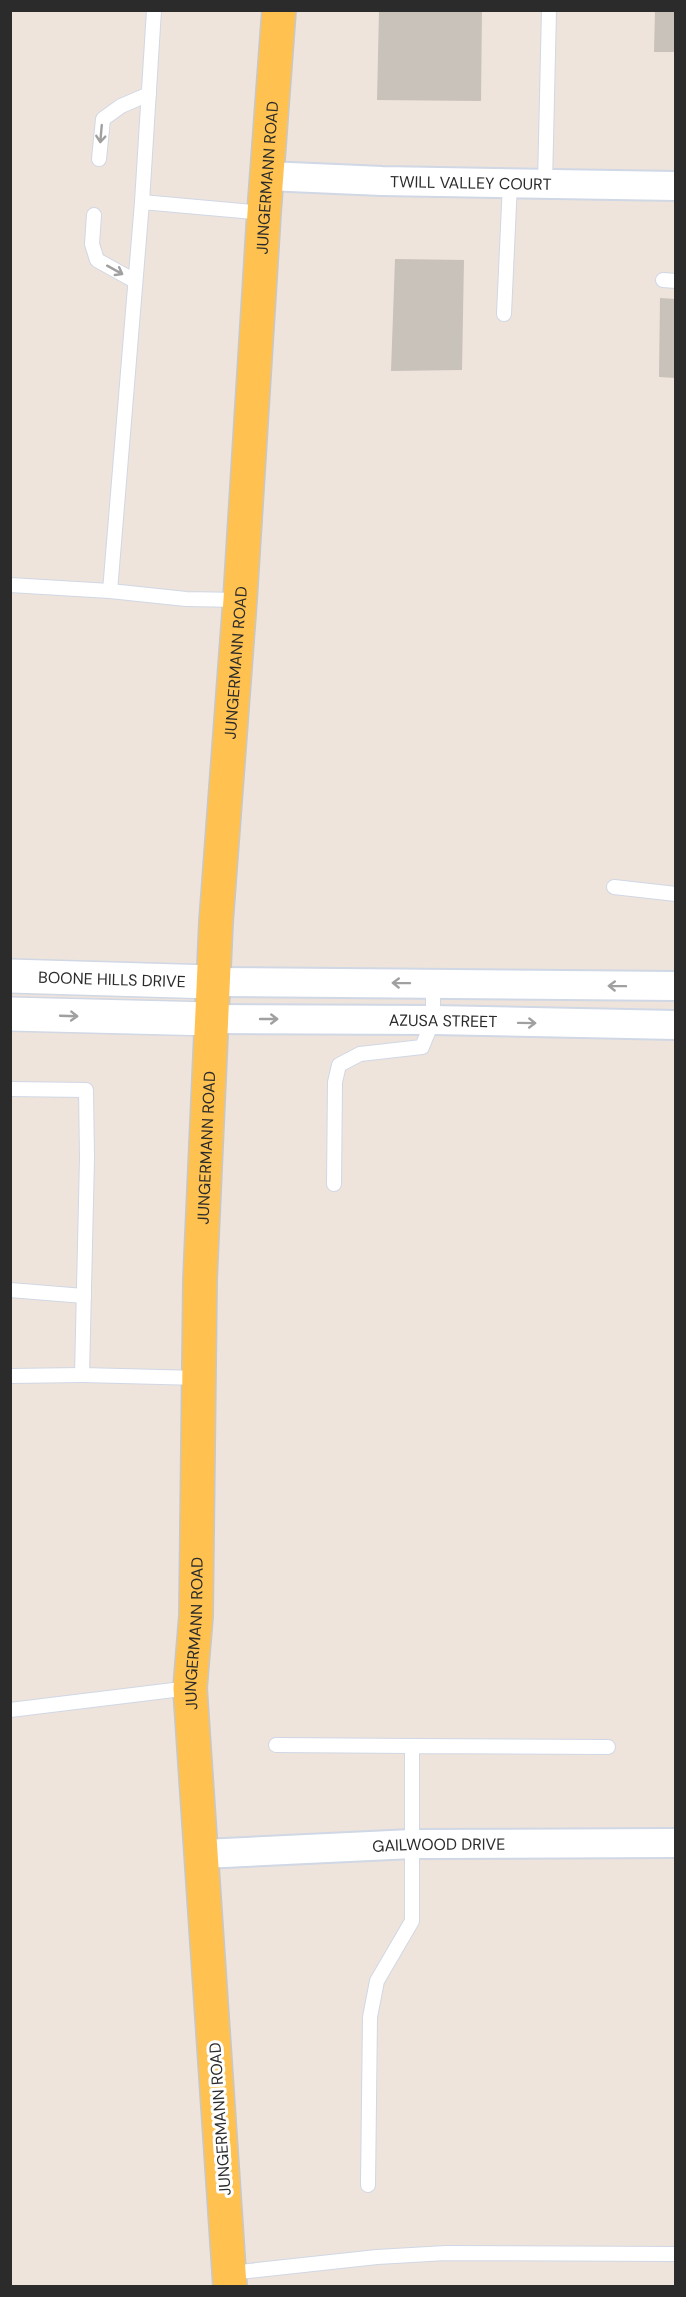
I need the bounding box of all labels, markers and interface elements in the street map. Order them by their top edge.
street label: JUNGERMANN ROAD [251,100,283,255]
one-way arrow [96,123,107,143]
street label: TWILL VALLEY COURT [390,171,552,194]
one-way arrow [105,265,123,276]
street label: JUNGERMANN ROAD [219,585,251,740]
street label: BOONE HILLS DRIVE [38,966,186,992]
one-way arrow [392,978,412,989]
one-way arrow [608,980,628,991]
street label: AZUSA STREET [389,1009,497,1032]
one-way arrow [58,1010,78,1022]
one-way arrow [259,1013,279,1025]
one-way arrow [517,1017,537,1029]
street label: JUNGERMANN ROAD [192,1071,220,1225]
street label: JUNGERMANN ROAD [179,1557,207,1711]
street label: GAILWOOD DRIVE [372,1833,505,1856]
street label: JUNGERMANN ROAD [204,2042,236,2196]

